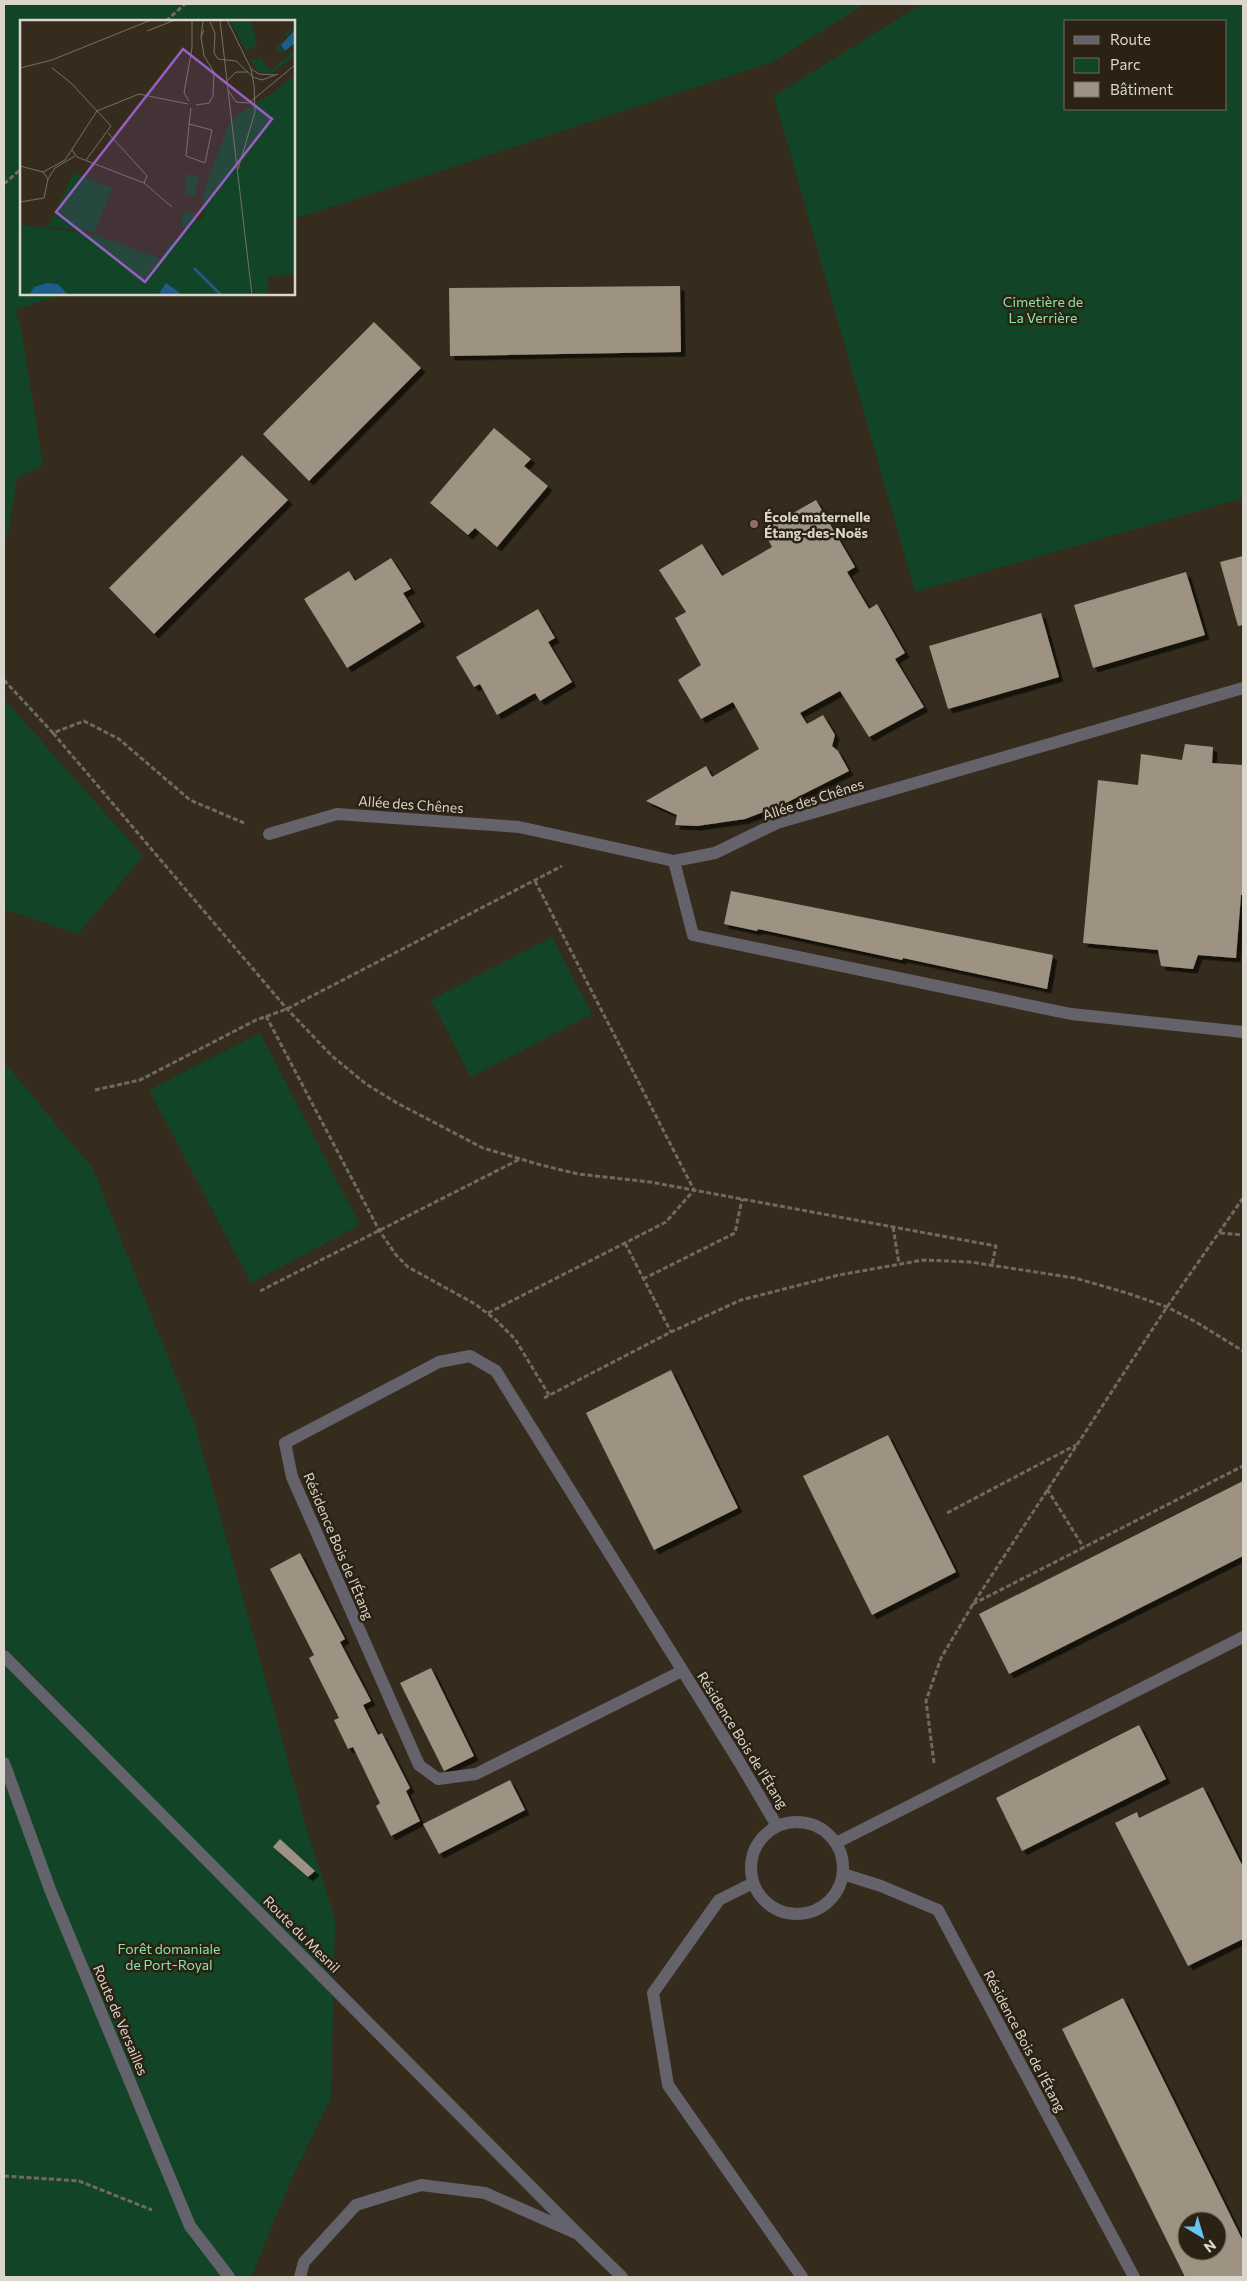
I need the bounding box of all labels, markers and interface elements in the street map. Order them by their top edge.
inset map [20,20,295,295]
legend [1064,20,1227,110]
text: Route [1110,30,1151,48]
text: Parc [1110,55,1140,73]
text: Bâtiment [1110,80,1173,98]
park label: Cimetière de La Verrière [1003,293,1083,326]
place label: École maternelle Étang-des-Noës [764,508,870,541]
marker: École maternelle Étang-des-Noës [748,518,760,530]
street label: Allée des Chênes [760,775,866,823]
street label: Allée des Chênes [358,792,464,816]
street label: Résidence Bois de l'Étang [300,1470,378,1623]
street label: Résidence Bois de l'Étang [694,1668,792,1812]
street label: Route du Mesnil [260,1892,344,1976]
park label: Forêt domaniale de Port-Royal [117,1940,221,1973]
street label: Route de Versailles [90,1962,152,2078]
street label: Résidence Bois de l'Étang [980,1967,1070,2115]
north arrow [1177,2211,1227,2261]
text: N [1201,2237,1220,2257]

